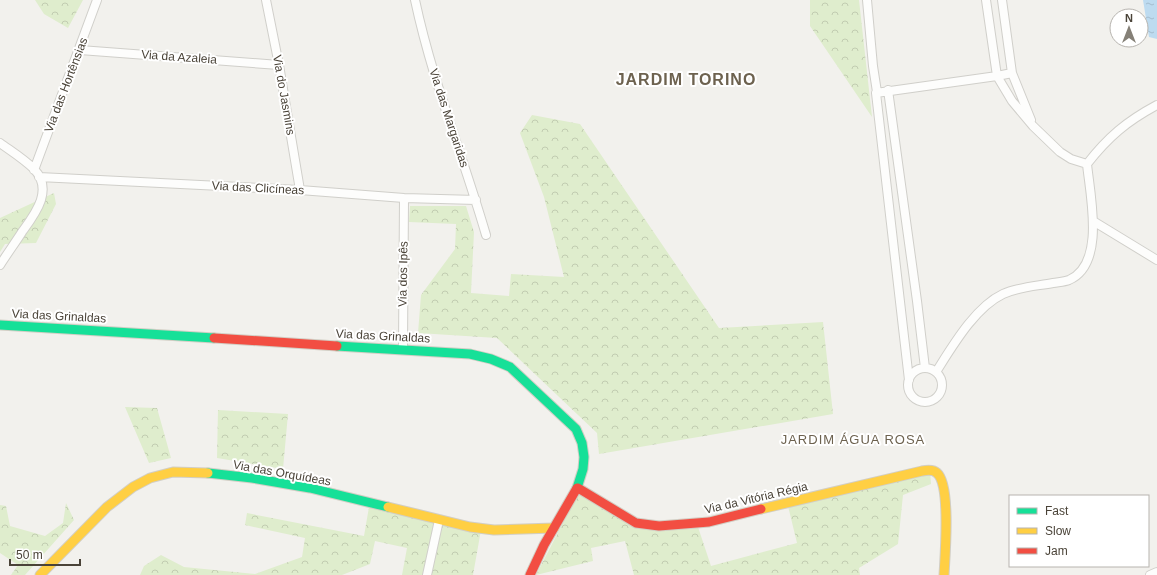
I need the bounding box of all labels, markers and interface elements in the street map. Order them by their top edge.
north arrow [1109,8,1149,48]
text: N [1125,12,1133,24]
street label: Via das Hortênsias [41,36,91,134]
street label: Via da Azaleia [141,47,218,67]
street label: Via do Jasmins [270,54,298,136]
street label: Via das Margaridas [426,67,472,169]
district label: JARDIM TORINO [616,71,756,88]
street label: Via das Clicíneas [211,179,305,197]
street label: Via dos Ipês [395,241,411,307]
street label: Via das Grinaldas [11,307,107,325]
street label: Via das Grinaldas [335,327,431,345]
district label: JARDIM ÁGUA ROSA [781,432,925,447]
street label: Via das Orquídeas [232,457,332,489]
street label: Via da Vitória Régia [703,479,809,517]
legend [1009,495,1149,567]
text: Fast [1045,504,1069,518]
text: Slow [1045,524,1071,538]
scale bar [10,541,80,567]
text: Jam [1045,544,1068,558]
text: 50 m [16,548,43,562]

